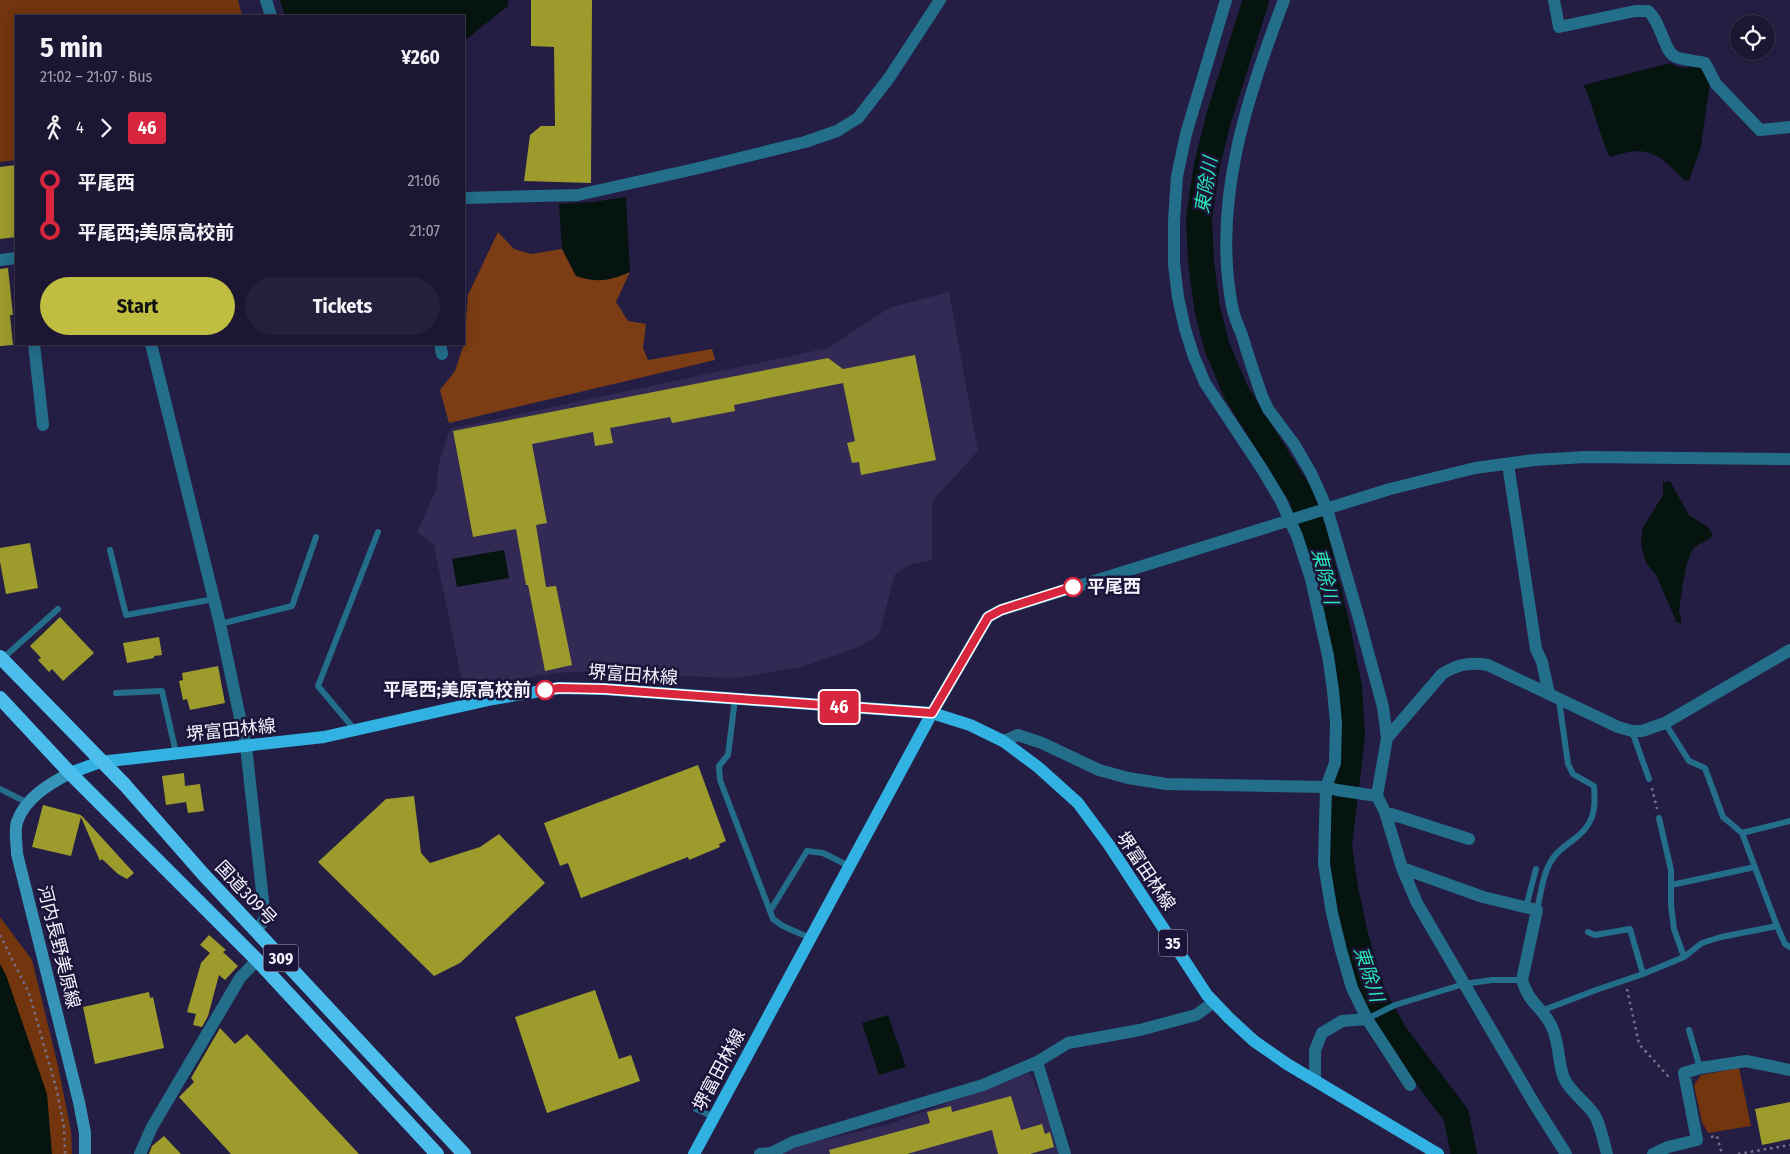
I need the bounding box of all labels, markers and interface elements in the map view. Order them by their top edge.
map controls [1730,15,1775,60]
button: locate [1730,15,1775,60]
text: 5 min [40,31,103,64]
text: ¥260 [401,46,440,69]
text: 21:02 – 21:07 · Bus [40,67,152,86]
icon: walk [40,114,68,142]
icon: forward [92,114,120,142]
text: 46 [138,117,156,139]
text: 4 [76,118,84,137]
water label: 東除川 [1190,153,1222,215]
text: 平尾西 [78,171,135,194]
text: 21:06 [407,171,440,190]
text: 平尾西;美原高校前 [78,221,234,244]
text: 21:07 [409,221,440,240]
button: Start [40,277,235,335]
button: Tickets [245,277,440,335]
water label: 東除川 [1307,546,1344,608]
place label: 平尾西 [1087,576,1141,598]
marker: 平尾西 [1063,577,1083,597]
street label: 堺富田林線 [587,661,679,689]
place label: 平尾西;美原高校前 [383,679,531,701]
marker: 平尾西;美原高校前 [535,680,555,700]
line badge: 46 [816,691,862,723]
text: 46 [830,696,848,718]
street label: 堺富田林線 [185,714,277,746]
street label: 堺富田林線 [1112,828,1180,914]
street label: 国道309号 [211,856,281,930]
street label: 河内長野美原線 [33,883,85,1011]
road number: 35 [1159,930,1187,956]
water label: 東除川 [1349,943,1389,1007]
road number: 309 [264,944,298,971]
street label: 堺富田林線 [688,1025,750,1115]

